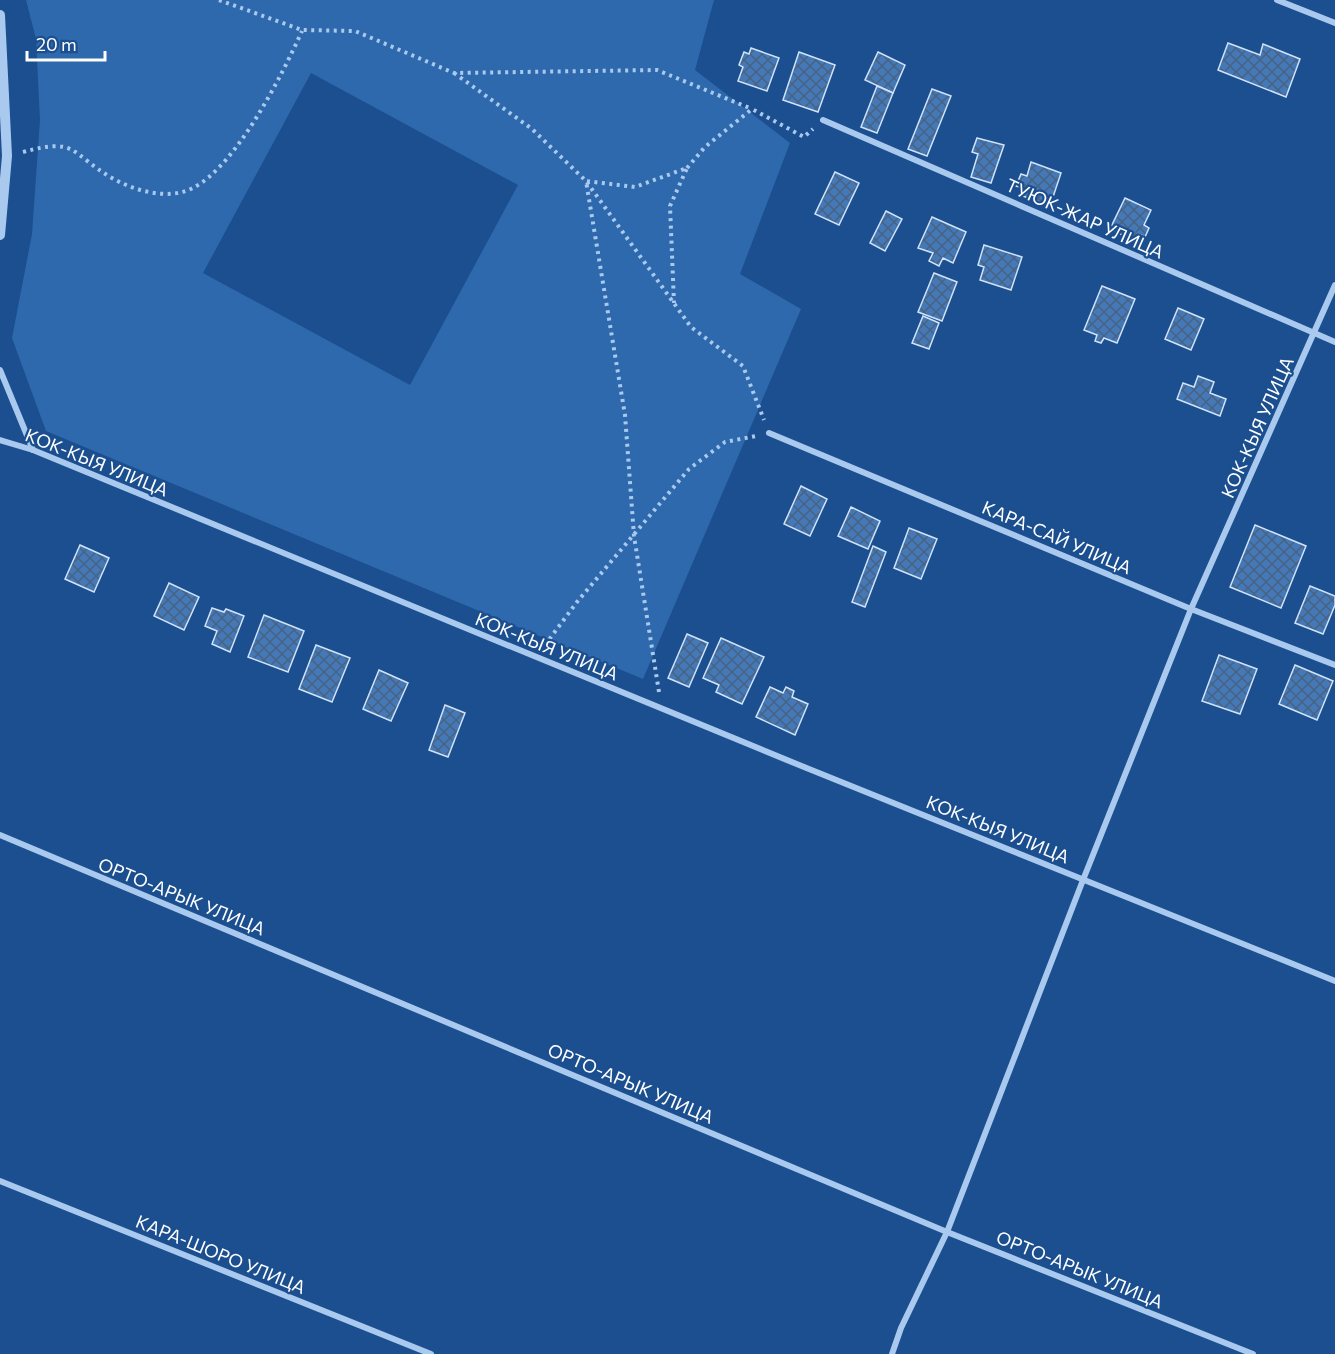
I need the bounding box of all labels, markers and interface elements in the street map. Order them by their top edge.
scale bar [27,24,105,62]
text: 20 m [36,33,77,55]
street label: ТУЮК-ЖАР УЛИЦА [1003,173,1167,263]
street label: КОК-КЫЯ УЛИЦА [1216,353,1298,501]
street label: КОК-КЫЯ УЛИЦА [22,423,172,501]
street label: КАРА-САЙ УЛИЦА [979,496,1135,578]
street label: КОК-КЫЯ УЛИЦА [472,607,622,685]
street label: КОК-КЫЯ УЛИЦА [923,790,1073,868]
street label: ОРТО-АРЫК УЛИЦА [95,852,269,940]
street label: ОРТО-АРЫК УЛИЦА [545,1038,717,1128]
street label: КАРА-ШОРО УЛИЦА [133,1210,309,1298]
street label: ОРТО-АРЫК УЛИЦА [993,1225,1167,1313]

